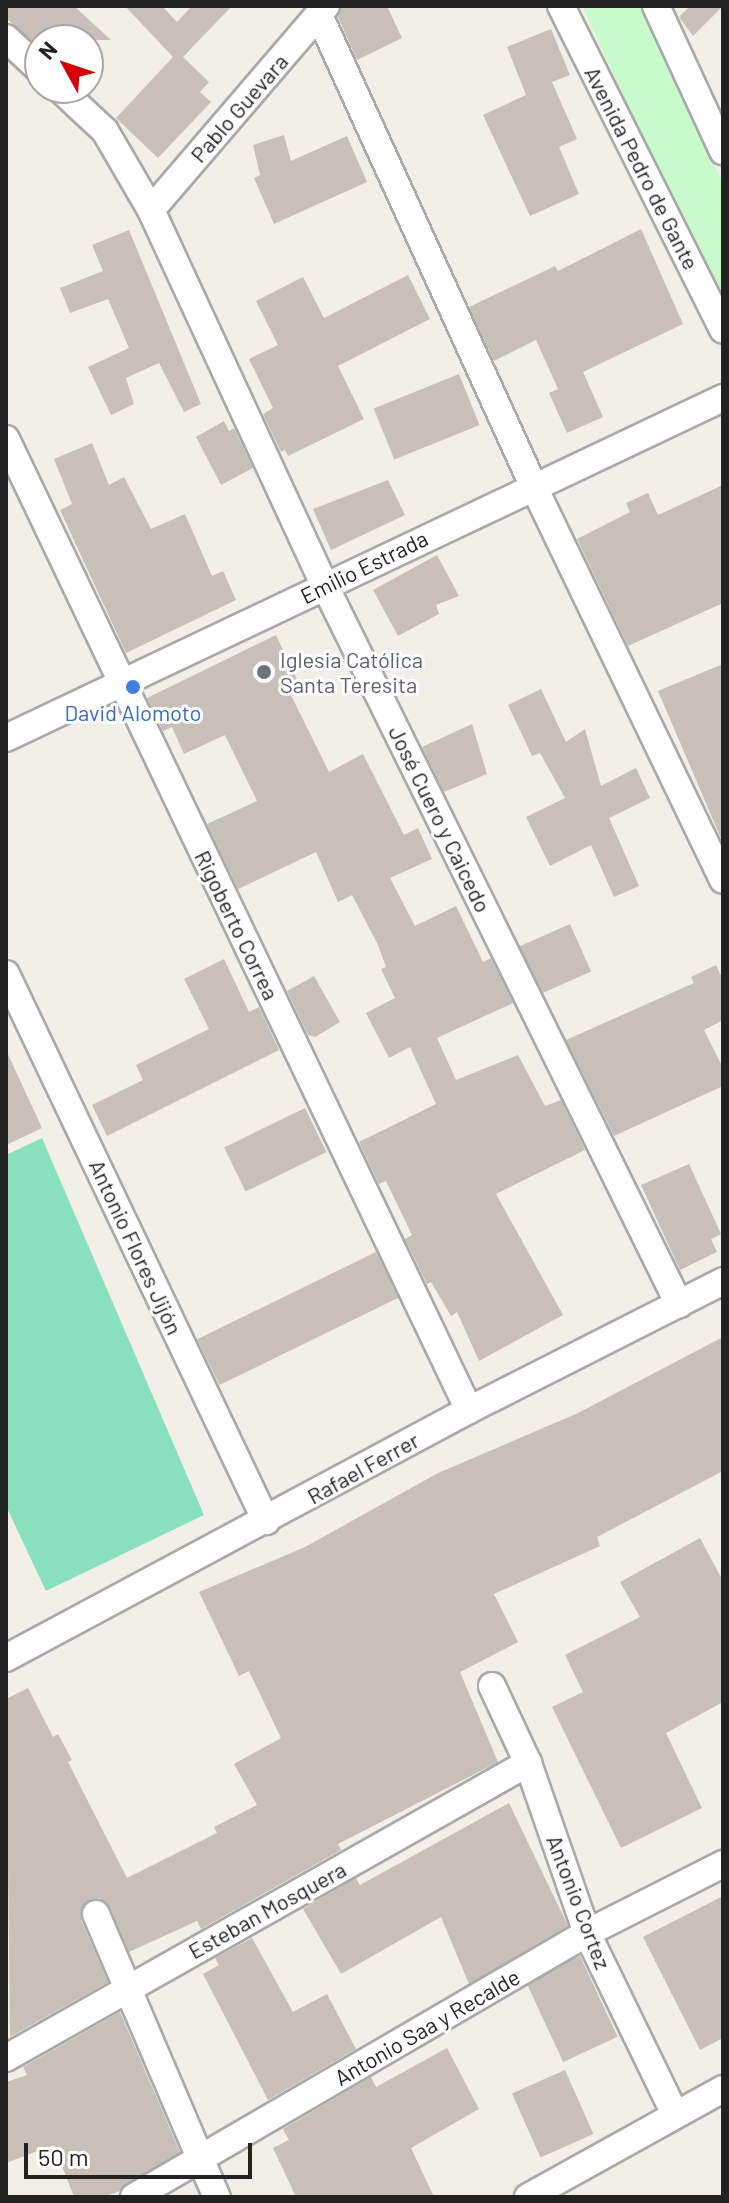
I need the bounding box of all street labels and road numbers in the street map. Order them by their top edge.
street label: Pablo Guevara [185,48,293,168]
street label: Avenida Pedro de Gante [579,62,705,274]
street label: Emilio Estrada [296,525,432,609]
street label: José Cuero y Caicedo [383,721,497,917]
street label: Rigoberto Correa [189,846,285,1004]
street label: Antonio Flores Jijón [84,1155,188,1339]
street label: Rafael Ferrer [303,1427,423,1509]
street label: Antonio Cortez [541,1831,617,1973]
street label: Esteban Mosquera [184,1856,350,1964]
street label: Antonio Saa y Recalde [330,1963,524,2091]

